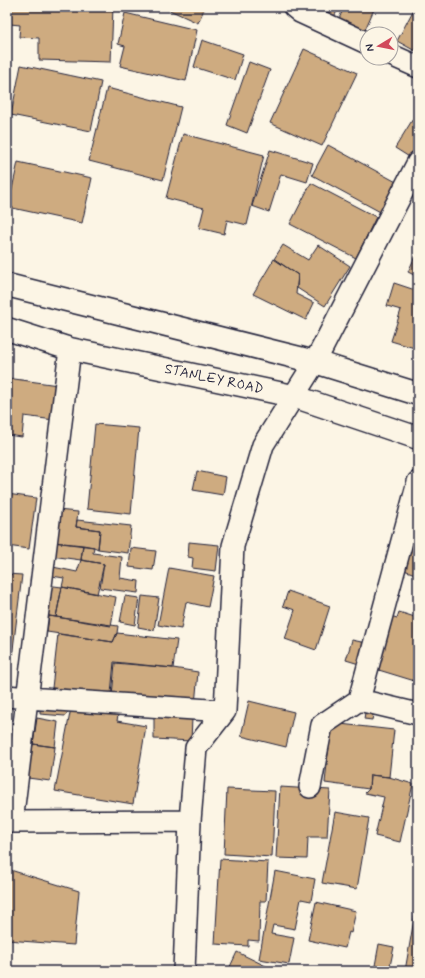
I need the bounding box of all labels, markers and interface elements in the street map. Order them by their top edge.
north arrow [359,26,399,66]
text: N [363,43,378,52]
street label: STANLEY ROAD [163,360,265,398]

